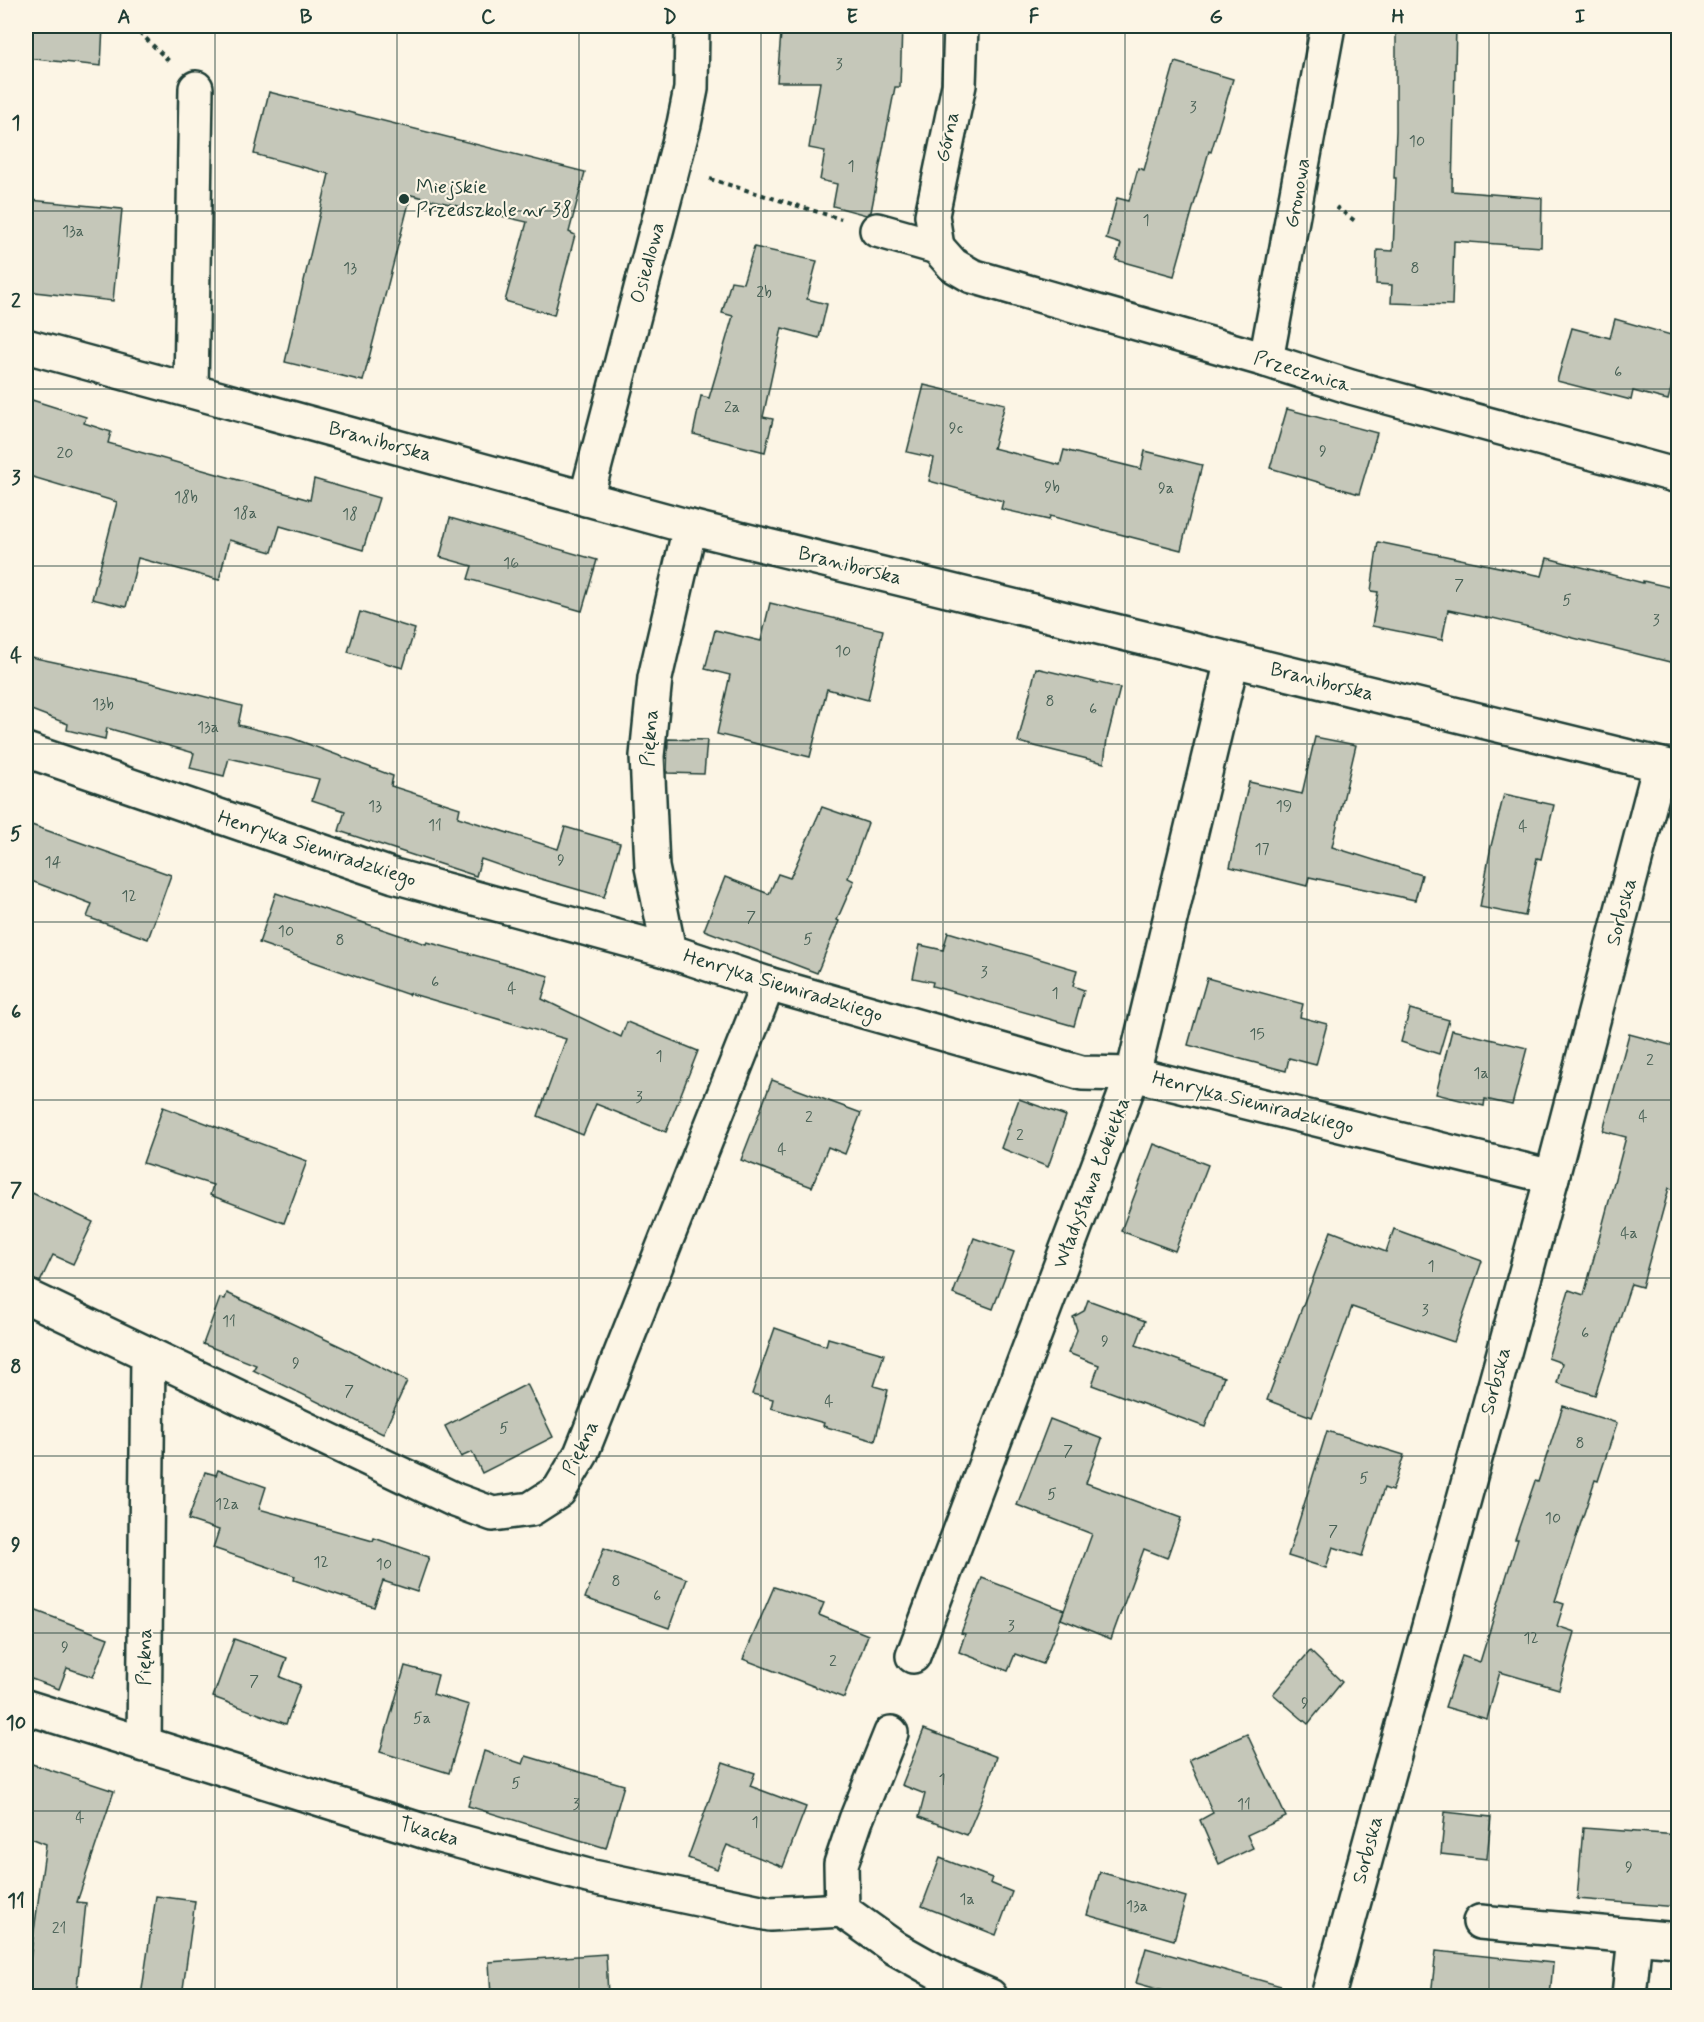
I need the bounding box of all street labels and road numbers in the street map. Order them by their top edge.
street label: Górna [929,109,967,165]
street label: Gronowa [1279,156,1317,230]
street label: Osiedlowa [624,219,672,307]
street label: Przecznica [1250,345,1354,400]
street label: Braniborska [325,415,435,469]
street label: Braniborska [795,540,905,592]
street label: Braniborska [1267,656,1377,708]
street label: Piękna [635,708,665,768]
street label: Henryka Siemiradzkiego [214,804,420,895]
street label: Sorbska [1600,875,1644,949]
street label: Henryka Siemiradzkiego [680,943,886,1030]
street label: Henryka Siemiradzkiego [1149,1065,1357,1142]
street label: Władysława Łokietka [1047,1093,1137,1273]
street label: Sorbska [1474,1344,1518,1418]
street label: Piękna [556,1416,606,1480]
street label: Piękna [131,1628,159,1686]
street label: Tkacka [396,1811,462,1853]
street label: Sorbska [1346,1813,1390,1887]

